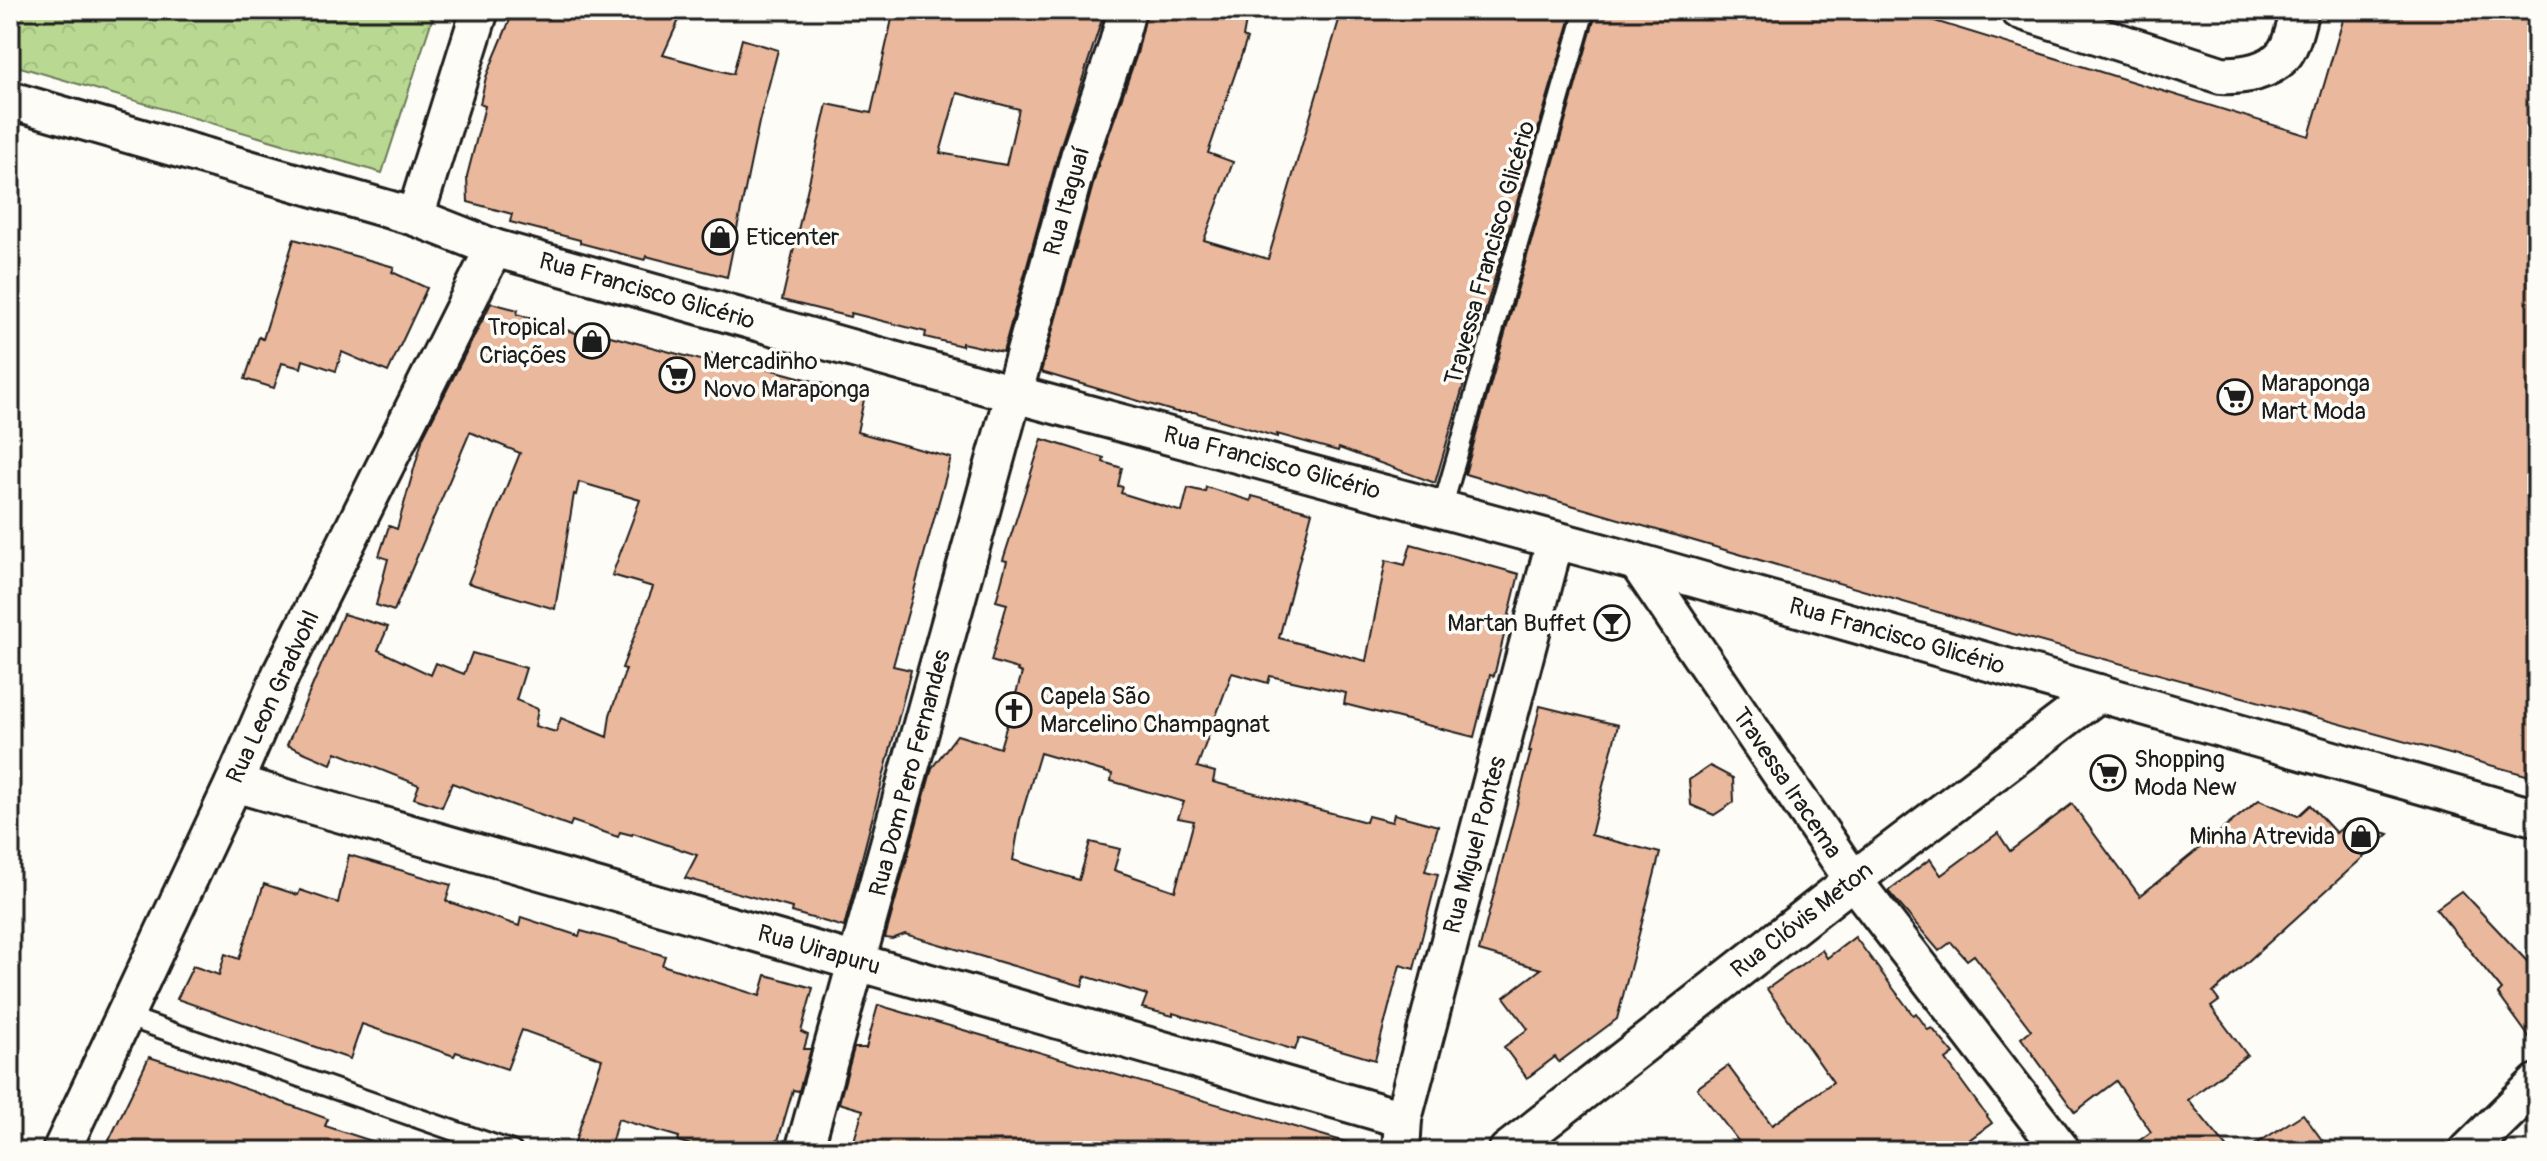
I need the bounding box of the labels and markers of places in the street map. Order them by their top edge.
shop icon: Eticenter [701,218,739,256]
place label: Eticenter [746,223,840,252]
place label: Tropical Criações [479,313,566,370]
shop icon: Tropical Criações [573,322,611,360]
place label: Mercadinho Novo Maraponga [703,347,870,404]
supermarket icon: Mercadinho Novo Maraponga [658,356,696,394]
place label: Maraponga Mart Moda [2261,369,2370,426]
supermarket icon: Maraponga Mart Moda [2216,378,2254,416]
bar icon: Martan Buffet [1593,604,1631,642]
place label: Martan Buffet [1447,609,1586,638]
place label: Capela São Marcelino Champagnat [1040,682,1270,739]
church icon: Capela São Marcelino Champagnat [995,691,1033,729]
place label: Shopping Moda New [2134,745,2237,802]
supermarket icon: Shopping Moda New [2089,754,2127,792]
shop icon: Minha Atrevida [2342,817,2380,855]
place label: Minha Atrevida [2189,822,2335,851]

